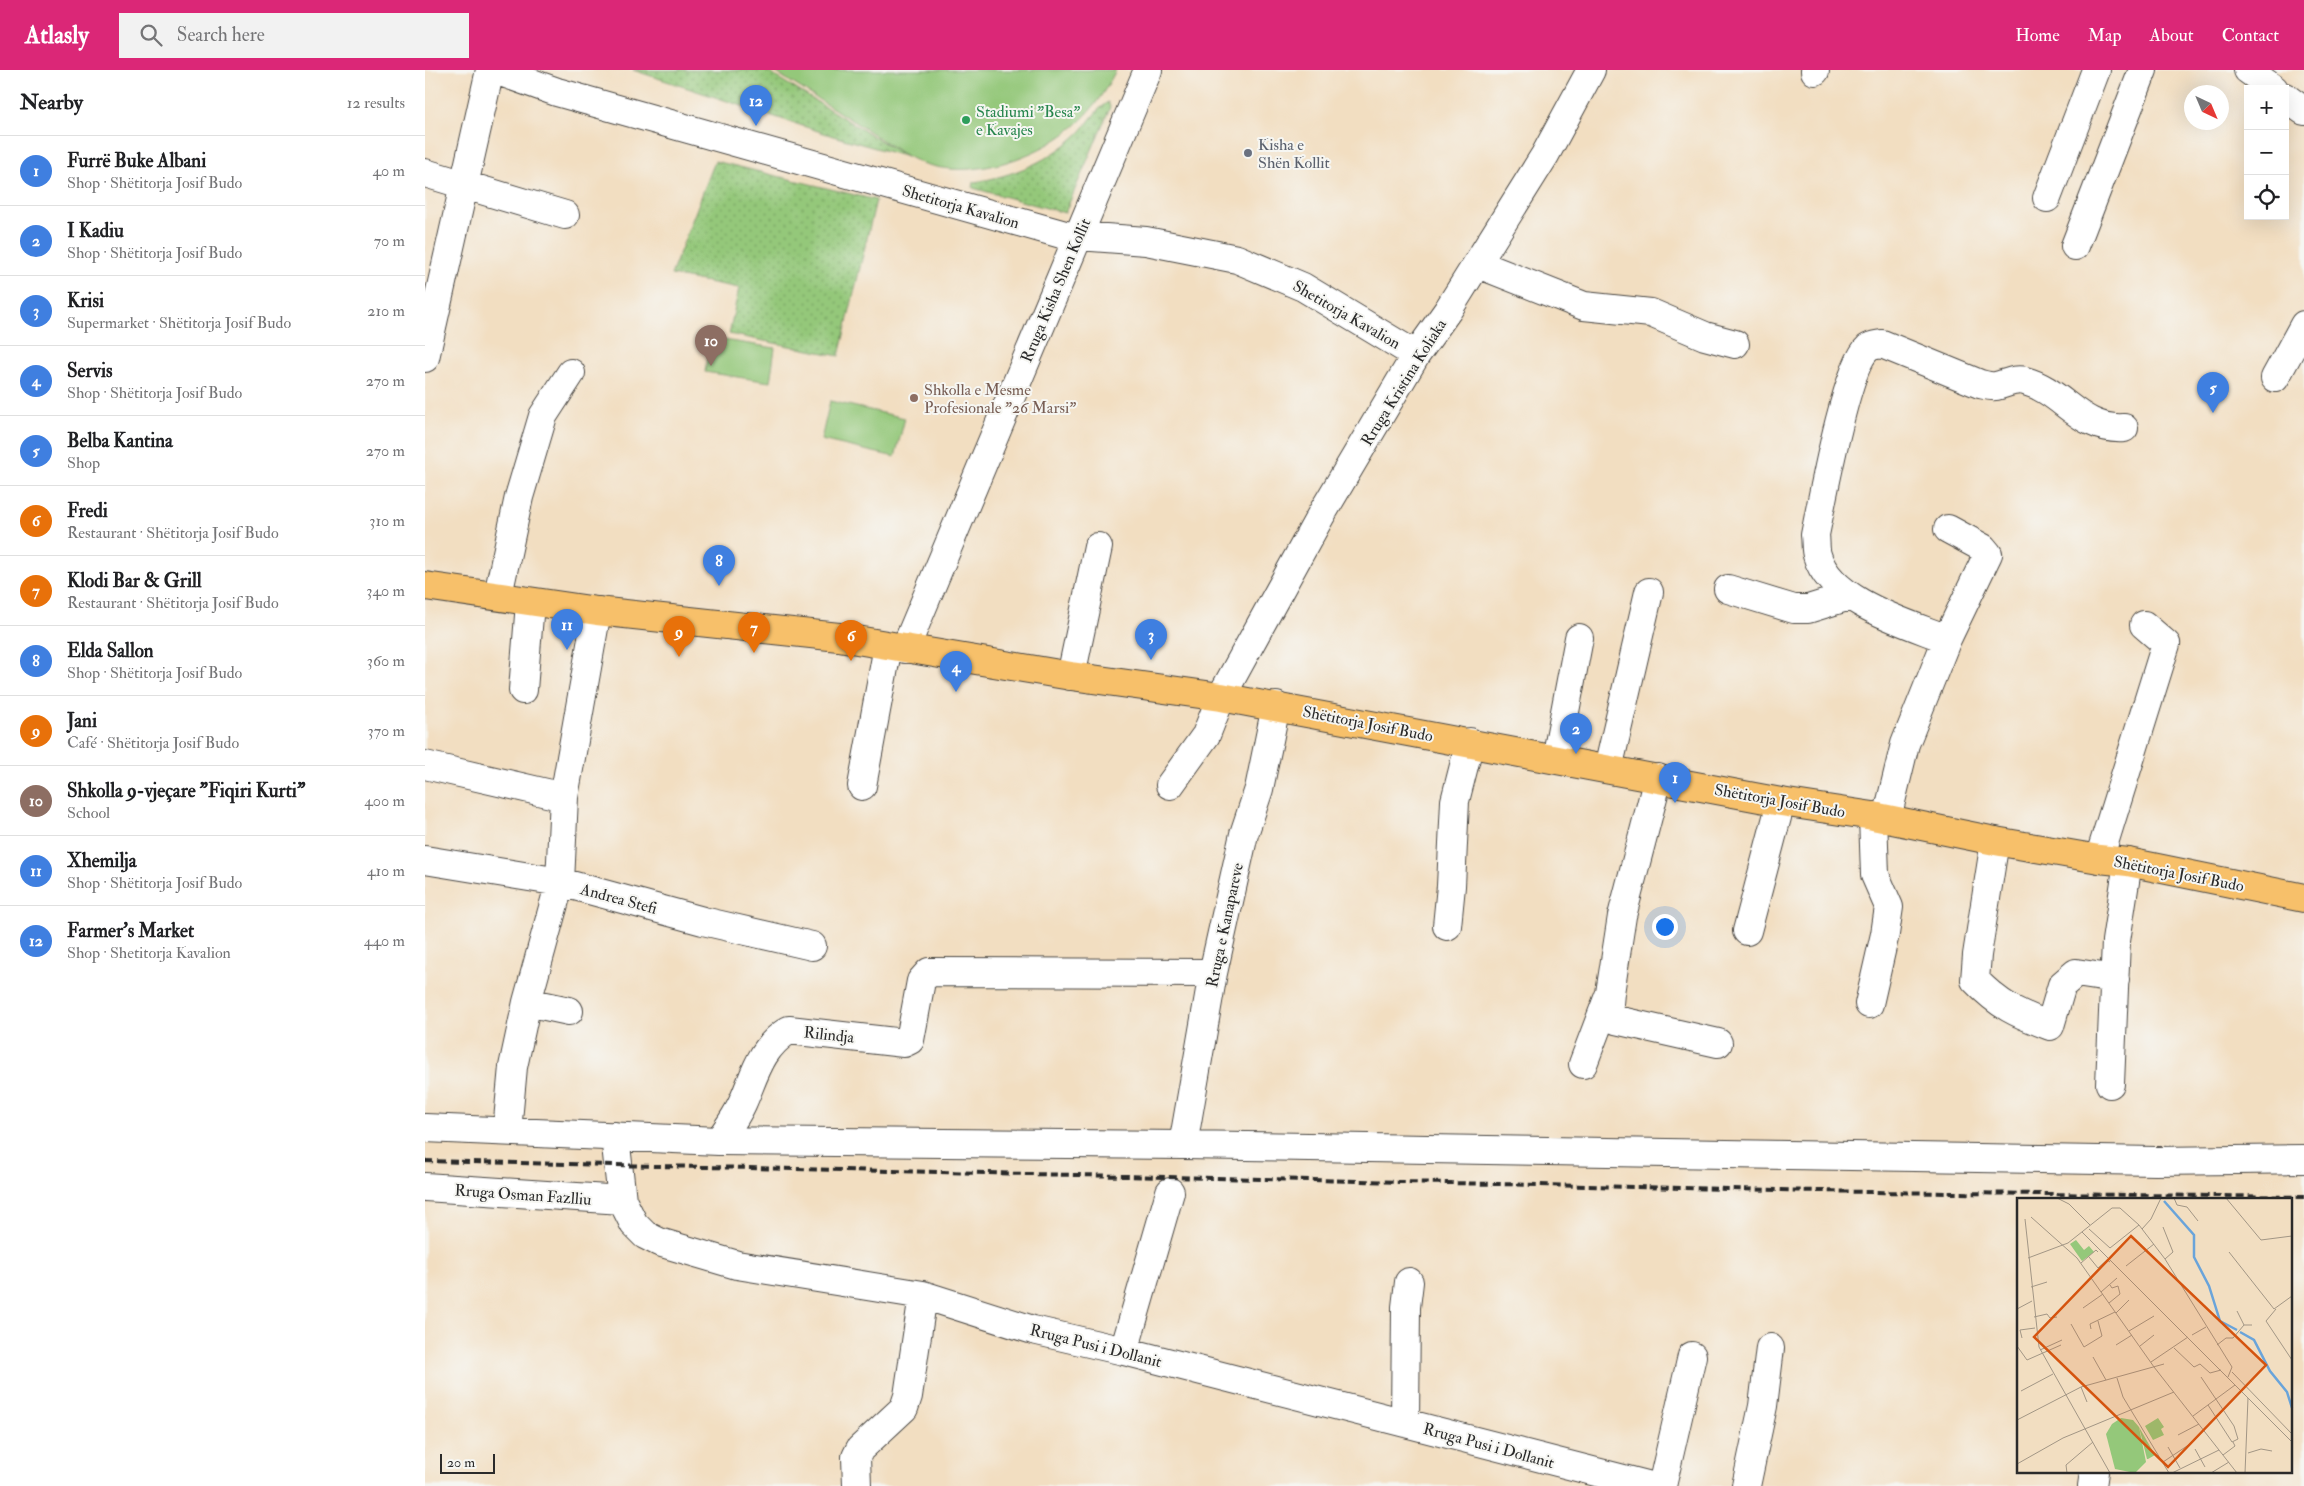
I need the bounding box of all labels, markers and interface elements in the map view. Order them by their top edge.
search box [119,13,469,58]
text: Atlasly [25,20,89,51]
icon: search [137,21,165,49]
text: Search here [177,23,265,47]
text: Home [2015,24,2060,47]
text: Map [2088,24,2122,47]
text: About [2150,24,2194,47]
text: Contact [2222,24,2279,47]
pin: 12 [740,85,772,126]
north arrow [2184,85,2229,130]
map controls [2244,85,2289,220]
button: + [2244,85,2289,130]
text: Nearby [20,89,83,116]
text: 12 results [347,93,405,113]
place label: Stadiumi "Besa" e Kavajes [976,102,1080,140]
marker: Stadiumi "Besa" e Kavajes [960,114,972,126]
button: − [2244,130,2289,175]
place label: Kisha e Shën Kollit [1258,135,1330,173]
marker: Kisha e Shën Kollit [1242,147,1254,159]
text: Furrë Buke Albani [67,149,206,173]
text: 1 [33,161,39,181]
text: 40 m [372,161,405,181]
text: Shop · Shëtitorja Josif Budo [67,173,242,193]
button: locate [2244,175,2289,220]
street label: Shetitorja Kavalion [900,181,1022,233]
street label: Rruga Kisha Shen Kollit [1017,215,1095,365]
text: I Kadiu [67,219,124,243]
text: 2 [32,231,40,251]
text: 70 m [374,231,405,251]
text: Shop · Shëtitorja Josif Budo [67,243,242,263]
street label: Shetitorja Kavalion [1289,276,1404,354]
text: Krisi [67,289,104,313]
text: 3 [33,301,39,321]
text: 210 m [367,301,405,321]
text: Supermarket · Shëtitorja Josif Budo [67,313,291,333]
street label: Rruga Kristina Koliaka [1357,315,1451,450]
pin: 10 [695,325,727,366]
text: Servis [67,359,113,383]
text: 4 [32,371,40,391]
text: 270 m [366,371,405,391]
pin: 5 [2197,372,2229,413]
place label: Shkolla e Mesme Profesionale "26 Marsi" [924,380,1076,418]
text: Shop · Shëtitorja Josif Budo [67,383,242,403]
marker: Shkolla e Mesme Profesionale "26 Marsi" [908,392,920,404]
text: Belba Kantina [67,429,173,453]
text: 5 [32,441,40,461]
text: 270 m [366,441,405,461]
text: Shop [67,453,100,473]
text: Fredi [67,499,108,523]
text: 6 [32,511,40,531]
text: 310 m [369,511,405,531]
text: Restaurant · Shëtitorja Josif Budo [67,523,279,543]
pin: 8 [703,545,735,586]
text: Klodi Bar & Grill [67,569,202,593]
text: 7 [32,581,40,601]
text: 340 m [366,581,405,601]
text: Restaurant · Shëtitorja Josif Budo [67,593,279,613]
pin: 11 [551,609,583,650]
pin: 7 [738,612,770,653]
pin: 9 [663,616,695,657]
pin: 3 [1135,619,1167,660]
pin: 6 [835,620,867,661]
text: Elda Sallon [67,639,154,663]
text: 8 [32,651,40,671]
text: 360 m [367,651,405,671]
pin: 4 [940,651,972,692]
text: Shop · Shëtitorja Josif Budo [67,663,242,683]
street label: Shëtitorja Josif Budo [1301,702,1435,747]
text: Jani [67,709,97,733]
pin: 2 [1560,713,1592,754]
text: 9 [32,721,40,741]
text: 370 m [368,721,405,741]
text: Café · Shëtitorja Josif Budo [67,733,239,753]
pin: 1 [1659,762,1691,803]
text: Shkolla 9-vjeçare "Fiqiri Kurti" [67,779,305,803]
street label: Shëtitorja Josif Budo [1713,780,1847,823]
text: 10 [29,791,43,811]
text: 400 m [364,791,405,811]
text: School [67,803,110,823]
text: Xhemilja [67,849,137,873]
street label: Shëtitorja Josif Budo [2112,852,2246,897]
text: 11 [30,861,42,881]
text: 410 m [367,861,405,881]
street label: Rruga e Kanapareve [1202,861,1249,990]
text: Shop · Shëtitorja Josif Budo [67,873,242,893]
street label: Andrea Stefi [577,879,659,919]
your location [1652,914,1678,940]
text: Farmer's Market [67,919,194,943]
text: 12 [29,931,43,951]
text: 440 m [364,931,405,951]
text: Shop · Shetitorja Kavalion [67,943,231,963]
street label: Rilindja [803,1022,855,1048]
street label: Rruga Osman Fazlliu [454,1180,592,1210]
inset map [2017,1198,2291,1474]
street label: Rruga Pusi i Dollanit [1028,1320,1164,1372]
street label: Rruga Pusi i Dollanit [1421,1419,1556,1473]
scale bar [440,1451,495,1474]
text: 20 m [447,1454,475,1471]

